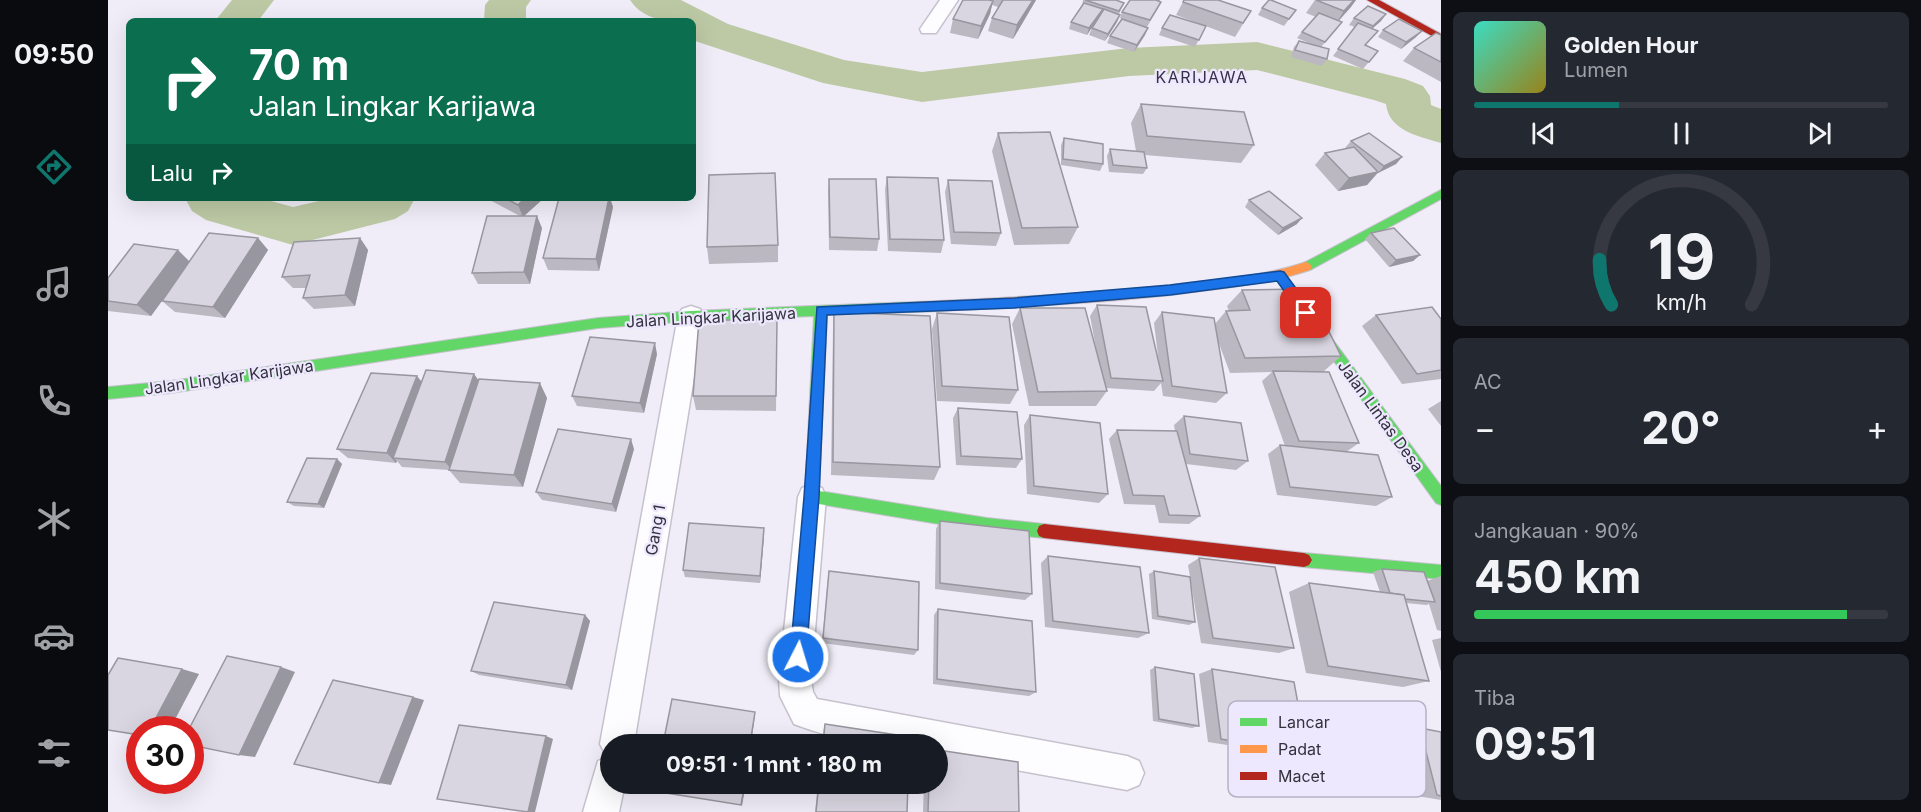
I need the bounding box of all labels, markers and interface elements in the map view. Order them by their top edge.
text: Golden Hour [1564,32,1698,58]
text: 09:50 [14,38,94,71]
text: 70 m [249,39,349,90]
icon: right [150,42,228,120]
text: Lumen [1564,58,1628,82]
district label: KARIJAWA [1155,67,1249,87]
text: Jalan Lingkar Karijawa [249,90,536,123]
icon: previous [1527,117,1560,150]
icon: pause [1665,117,1698,150]
icon: next [1803,117,1836,150]
icon: directions [33,146,75,188]
icon: right [205,156,238,189]
text: Lalu [150,160,193,186]
text: 19 [1647,219,1715,294]
icon: music [33,263,75,305]
pin [1280,287,1331,338]
text: km/h [1656,289,1706,315]
icon: arrive [1289,296,1322,329]
street label: Jalan Lingkar Karijawa [625,303,797,331]
street label: Jalan Lingkar Karijawa [143,355,315,399]
street label: Jalan Lintas Desa [1334,356,1428,476]
text: AC [1474,370,1502,394]
icon: phone [33,380,75,422]
text: 20° [1641,400,1721,455]
text: − [1474,408,1496,448]
text: + [1866,408,1888,448]
icon: climate [33,498,75,540]
street label: Gang 1 [641,503,669,557]
text: Jangkauan · 90% [1474,519,1639,543]
text: 450 km [1474,549,1641,604]
icon: car [33,615,75,657]
position arrow [766,625,830,689]
text: Tiba [1474,686,1515,710]
legend [1228,701,1426,797]
text: Lancar [1278,712,1330,732]
speed limit sign: 30 [126,716,204,794]
text: 09:51 [1474,716,1597,771]
icon: filters [33,732,75,774]
text: Padat [1278,739,1321,759]
text: 09:51 · 1 mnt · 180 m [666,751,882,777]
text: Macet [1278,766,1325,786]

